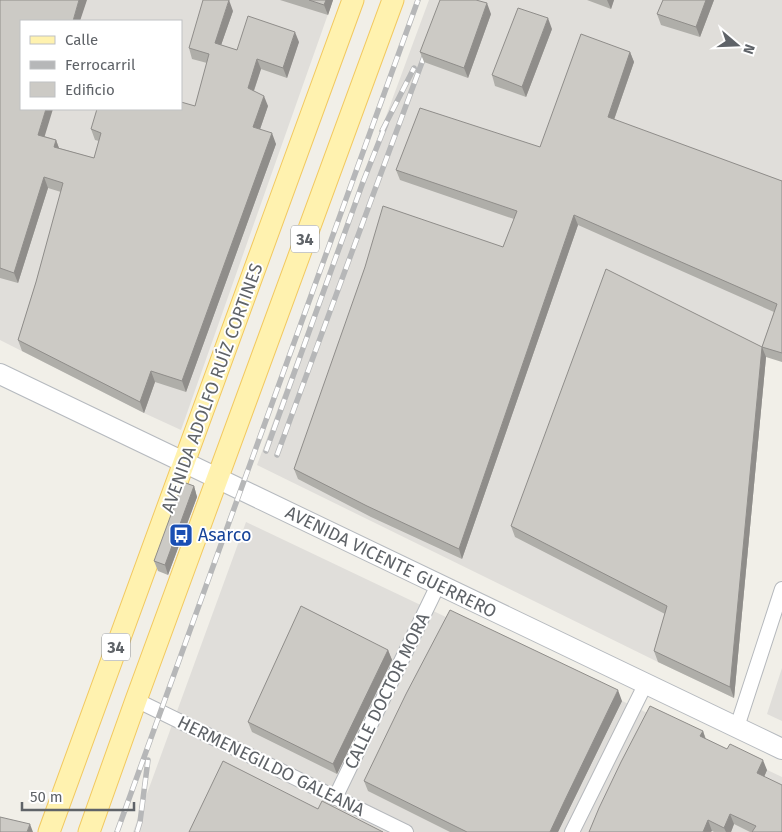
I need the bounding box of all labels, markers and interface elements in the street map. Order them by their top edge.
legend [20,20,182,110]
north arrow [712,20,762,70]
text: Calle [65,31,98,49]
text: N [739,42,758,56]
text: Ferrocarril [65,56,136,74]
text: Edificio [65,81,115,99]
road number: 34 [291,225,319,252]
street label: AVENIDA ADOLFO RUÍZ CORTINES [156,260,268,516]
street label: AVENIDA VICENTE GUERRERO [282,501,500,623]
bus stop icon: Asarco [168,522,194,548]
place label: Asarco [198,524,252,546]
street label: CALLE DOCTOR MORA [340,609,435,773]
road number: 34 [102,634,130,660]
street label: HERMENEGILDO GALEANA [174,711,369,821]
scale bar [22,780,135,812]
text: 50 m [30,788,63,806]

